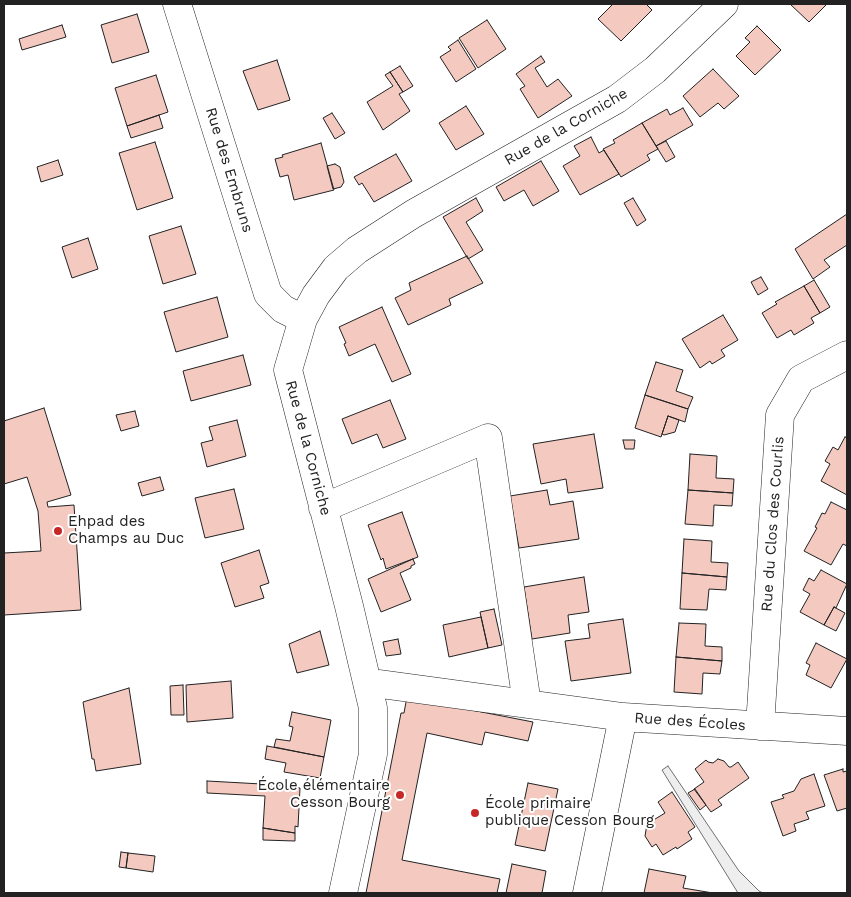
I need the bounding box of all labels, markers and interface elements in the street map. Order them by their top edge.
street label: Rue de la Corniche [501,84,631,170]
street label: Rue des Embruns [201,105,257,235]
street label: Rue de la Corniche [281,378,335,518]
street label: Rue du Clos des Courlis [758,436,788,612]
place label: Ehpad des Champs au Duc [68,513,184,548]
marker: Ehpad des Champs au Duc [52,525,64,537]
street label: Rue des Écoles [634,709,746,735]
place label: École élémentaire Cesson Bourg [258,777,390,812]
marker: École élémentaire Cesson Bourg [394,789,406,801]
place label: École primaire publique Cesson Bourg [485,795,654,830]
marker: École primaire publique Cesson Bourg [469,807,481,819]

